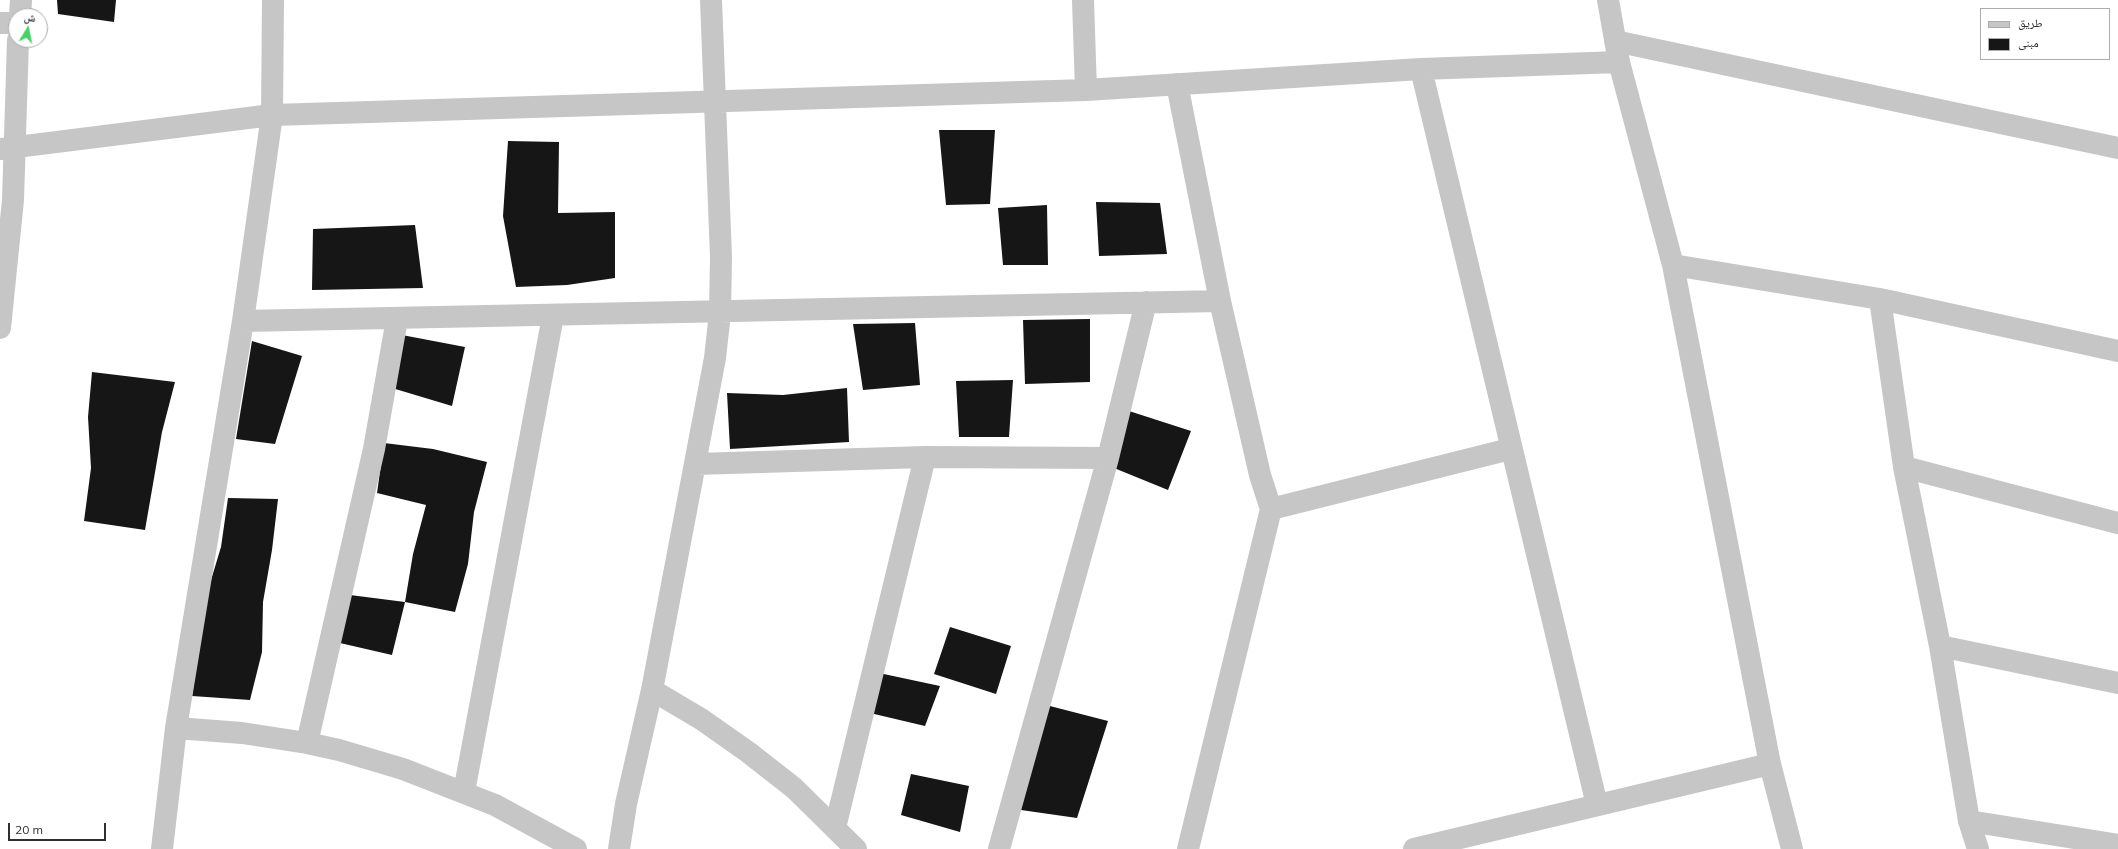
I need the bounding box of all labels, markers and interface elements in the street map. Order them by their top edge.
north arrow [8,8,48,48]
legend [1980,8,2110,60]
text: ش [23,9,37,25]
text: طريق [2018,15,2043,30]
text: مبنى [2018,35,2039,50]
scale bar [10,815,108,841]
text: 20 m [15,822,43,837]

